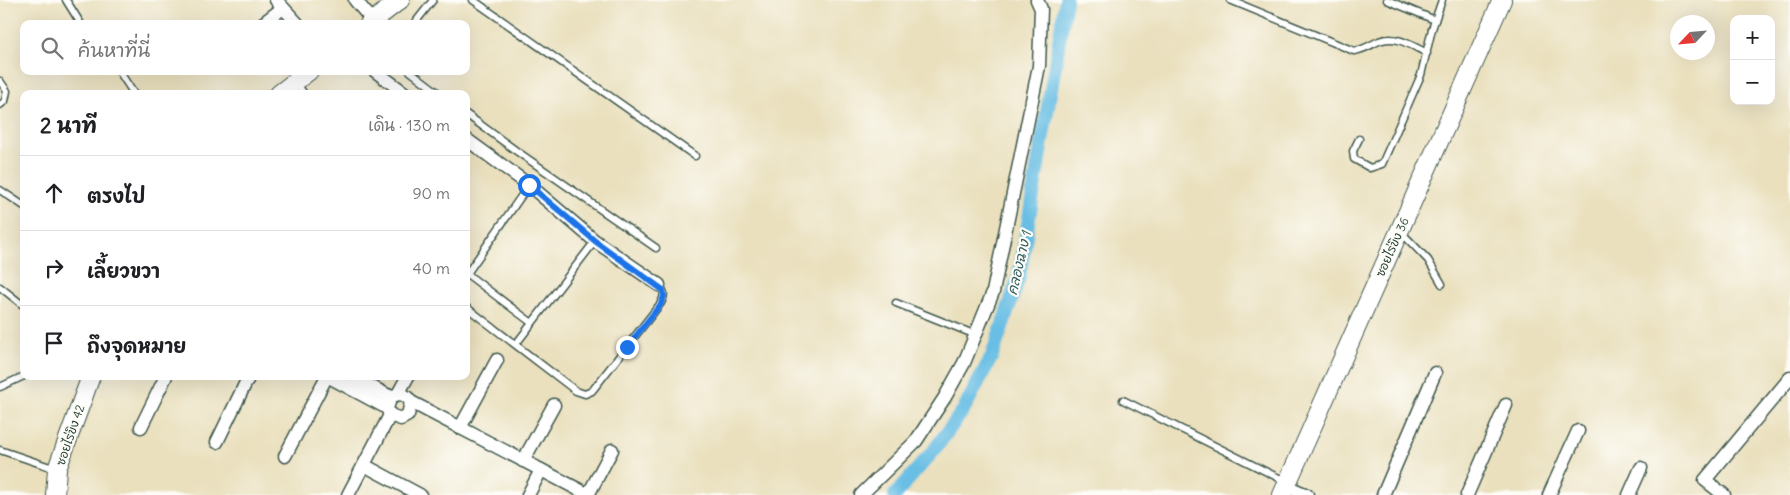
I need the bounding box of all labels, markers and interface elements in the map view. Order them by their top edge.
north arrow [1670,15,1715,60]
map controls [1730,15,1775,105]
button: + [1730,15,1775,60]
search box [20,20,470,75]
icon: search [38,34,66,62]
text: ค้นหาที่นี่ [78,38,150,62]
button: − [1730,60,1775,105]
text: 2 นาที [40,112,97,139]
text: เดิน · 130 m [368,115,450,135]
route start [518,174,541,197]
icon: ahead [40,179,68,207]
text: 90 m [412,183,450,203]
text: ตรงไป [87,184,145,208]
street label: ซอยไร่ขิง 36 [1372,215,1412,279]
water label: คลองฉาง 1 [1003,228,1035,297]
icon: right [40,254,68,282]
text: 40 m [412,258,450,278]
text: เลี้ยวขวา [87,259,160,283]
icon: arrive [40,329,68,357]
text: ถึงจุดหมาย [87,334,186,358]
route end [616,336,639,359]
street label: ซอยไร่ขิง 42 [53,402,88,467]

